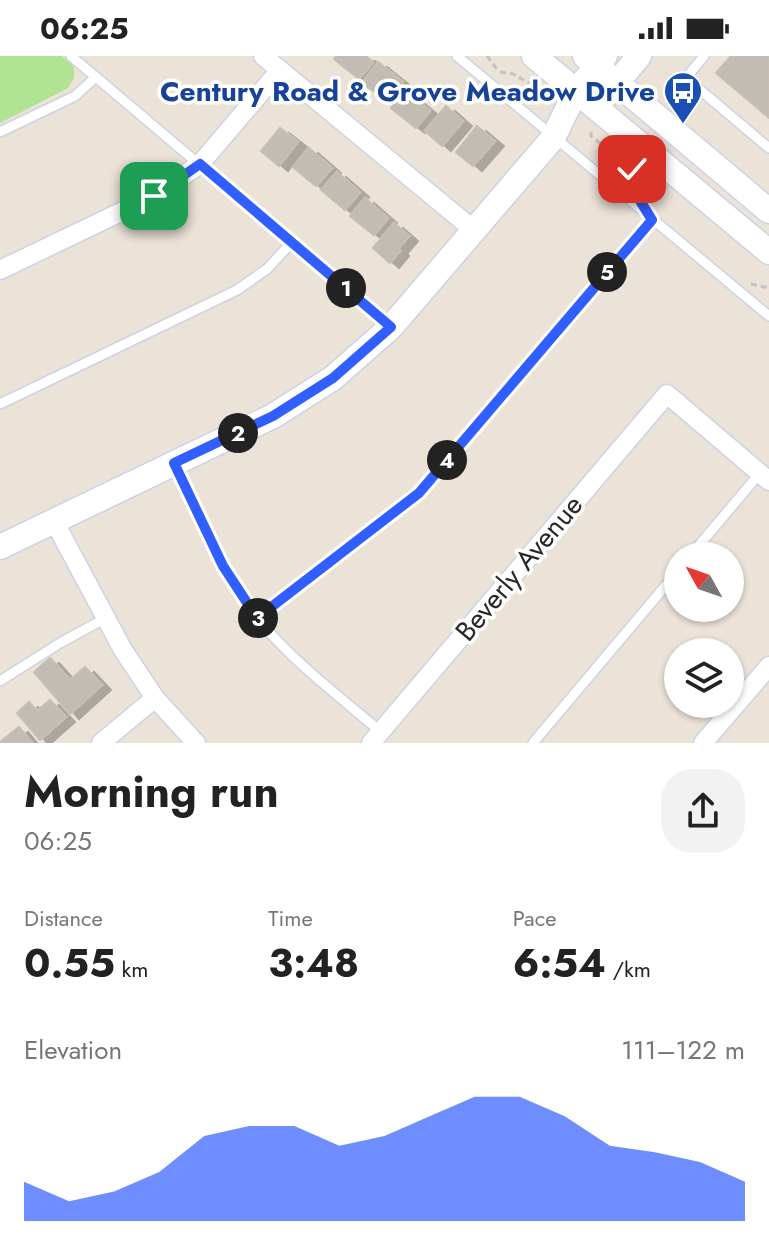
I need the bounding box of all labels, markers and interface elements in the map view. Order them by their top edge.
text: 06:25 [40,7,129,50]
bus stop icon: Century Road & Grove Meadow Drive [662,70,704,125]
place label: Century Road & Grove Meadow Drive [160,71,655,112]
pin [598,135,666,203]
icon: check [610,147,654,191]
pin [120,162,188,230]
icon: arrive [132,174,176,218]
pin: 5 [587,252,627,292]
text: 5 [600,256,614,288]
pin: 1 [326,268,366,308]
text: 1 [340,272,352,304]
pin: 2 [218,413,258,453]
text: 2 [231,417,245,449]
pin: 4 [427,440,467,480]
text: 4 [439,444,455,476]
street label: Beverly Avenue [445,486,593,650]
north arrow [664,542,744,622]
map controls [664,542,744,718]
pin: 3 [238,598,278,638]
text: 3 [251,602,265,634]
button: layers [664,638,744,718]
text: Morning run [24,760,279,824]
button: share [661,769,745,853]
text: 06:25 [24,822,92,860]
text: Distance [24,902,103,934]
text: Time [268,902,313,934]
text: Pace [513,902,556,934]
text: 0.55 [24,934,115,992]
text: 3:48 [268,934,359,992]
text: 6:54 [513,934,606,992]
text: km [115,953,148,985]
text: /km [606,953,651,985]
text: Elevation [24,1031,122,1069]
text: 111–122 m [621,1031,745,1069]

